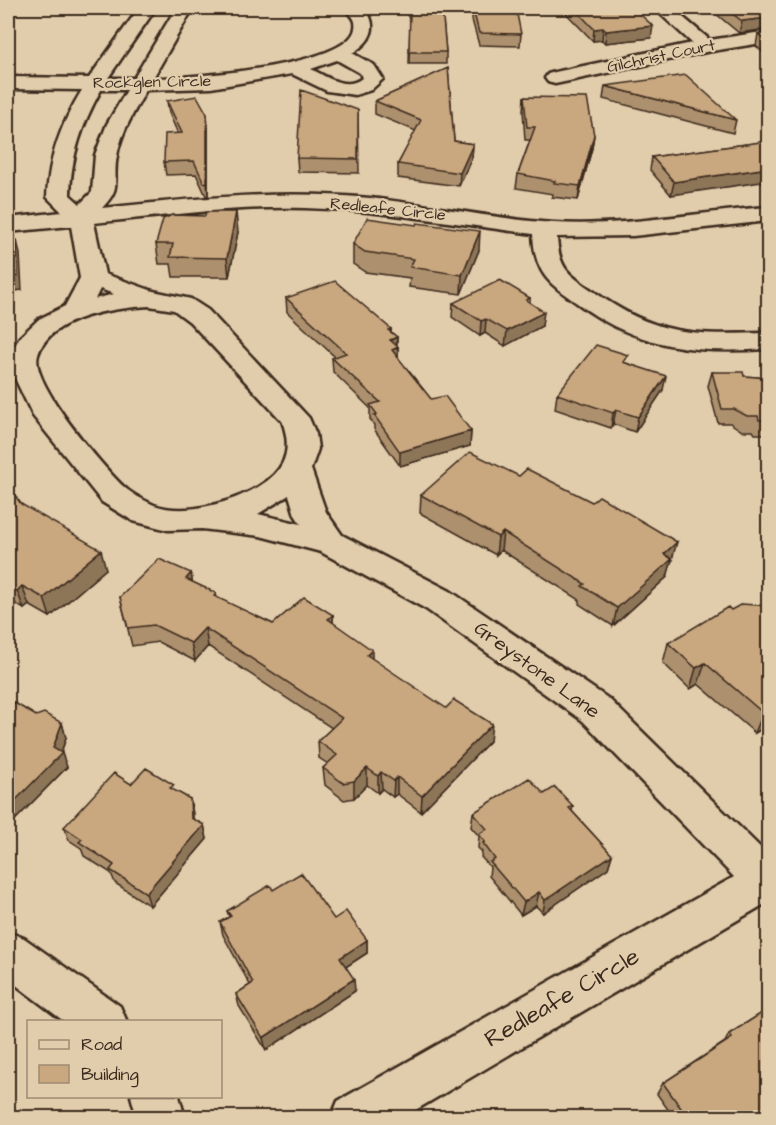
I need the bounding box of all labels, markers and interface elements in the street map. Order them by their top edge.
street label: Gilchrist Court [605,34,718,78]
street label: Rockglen Circle [93,70,212,95]
street label: Redleafe Circle [329,192,447,226]
street label: Greystone Lane [468,615,606,726]
street label: Redleafe Circle [478,940,646,1056]
legend [27,1020,222,1098]
text: Road [81,1032,122,1057]
text: Building [81,1062,139,1088]

